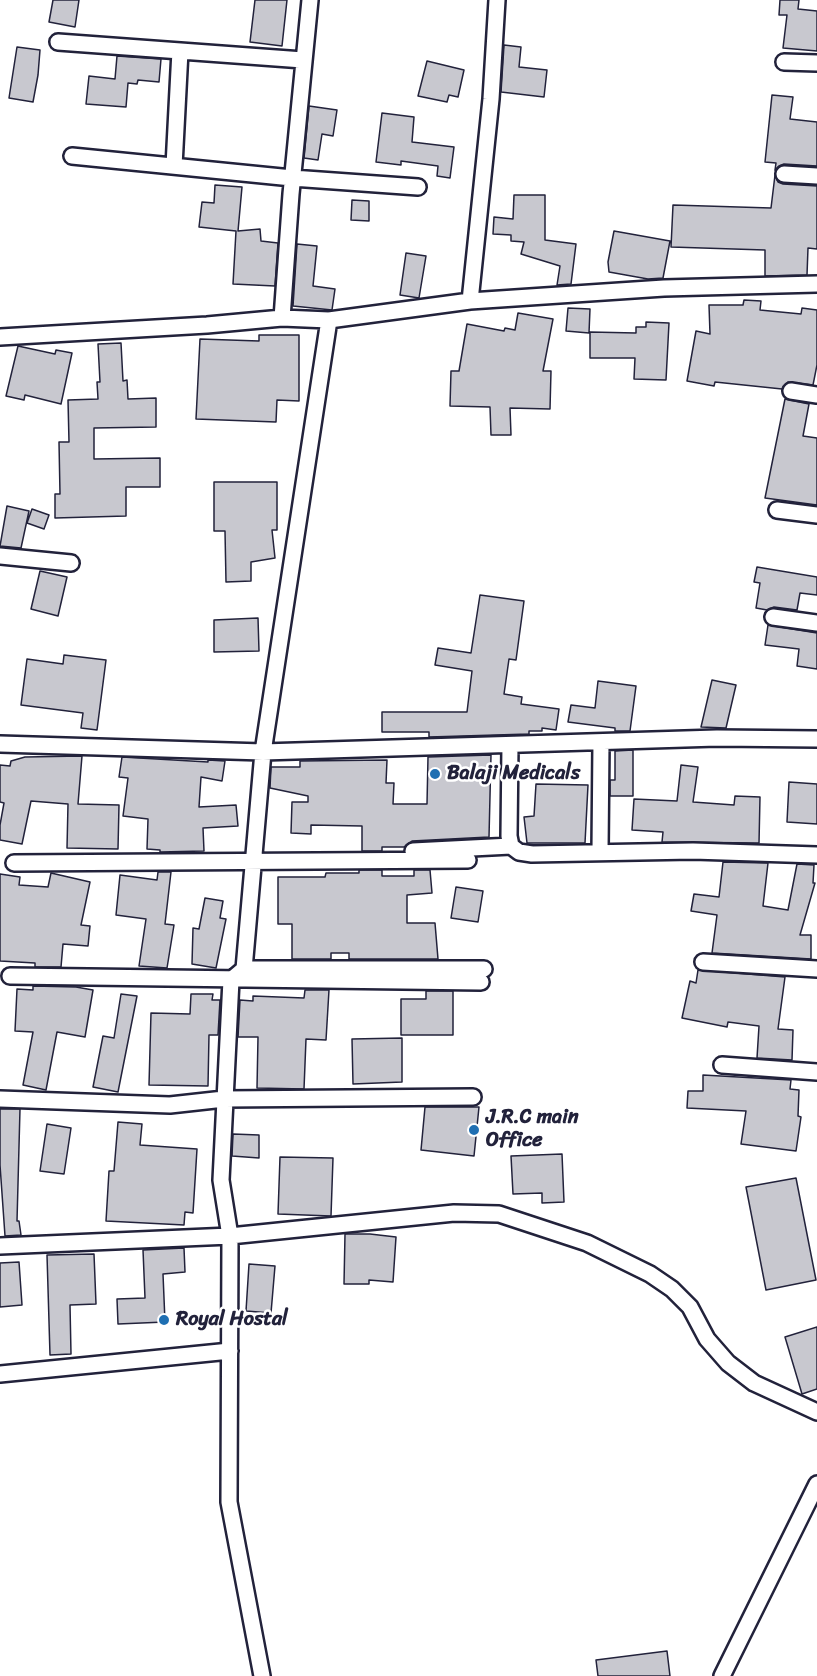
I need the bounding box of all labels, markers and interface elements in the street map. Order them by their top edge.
place label: Balaji Medicals [447,762,580,786]
marker: Balaji Medicals [428,767,442,781]
place label: J.R.C main Office [486,1106,578,1153]
marker: J.R.C main Office [467,1123,481,1137]
place label: Royal Hostal [176,1308,288,1332]
marker: Royal Hostal [157,1313,171,1327]

